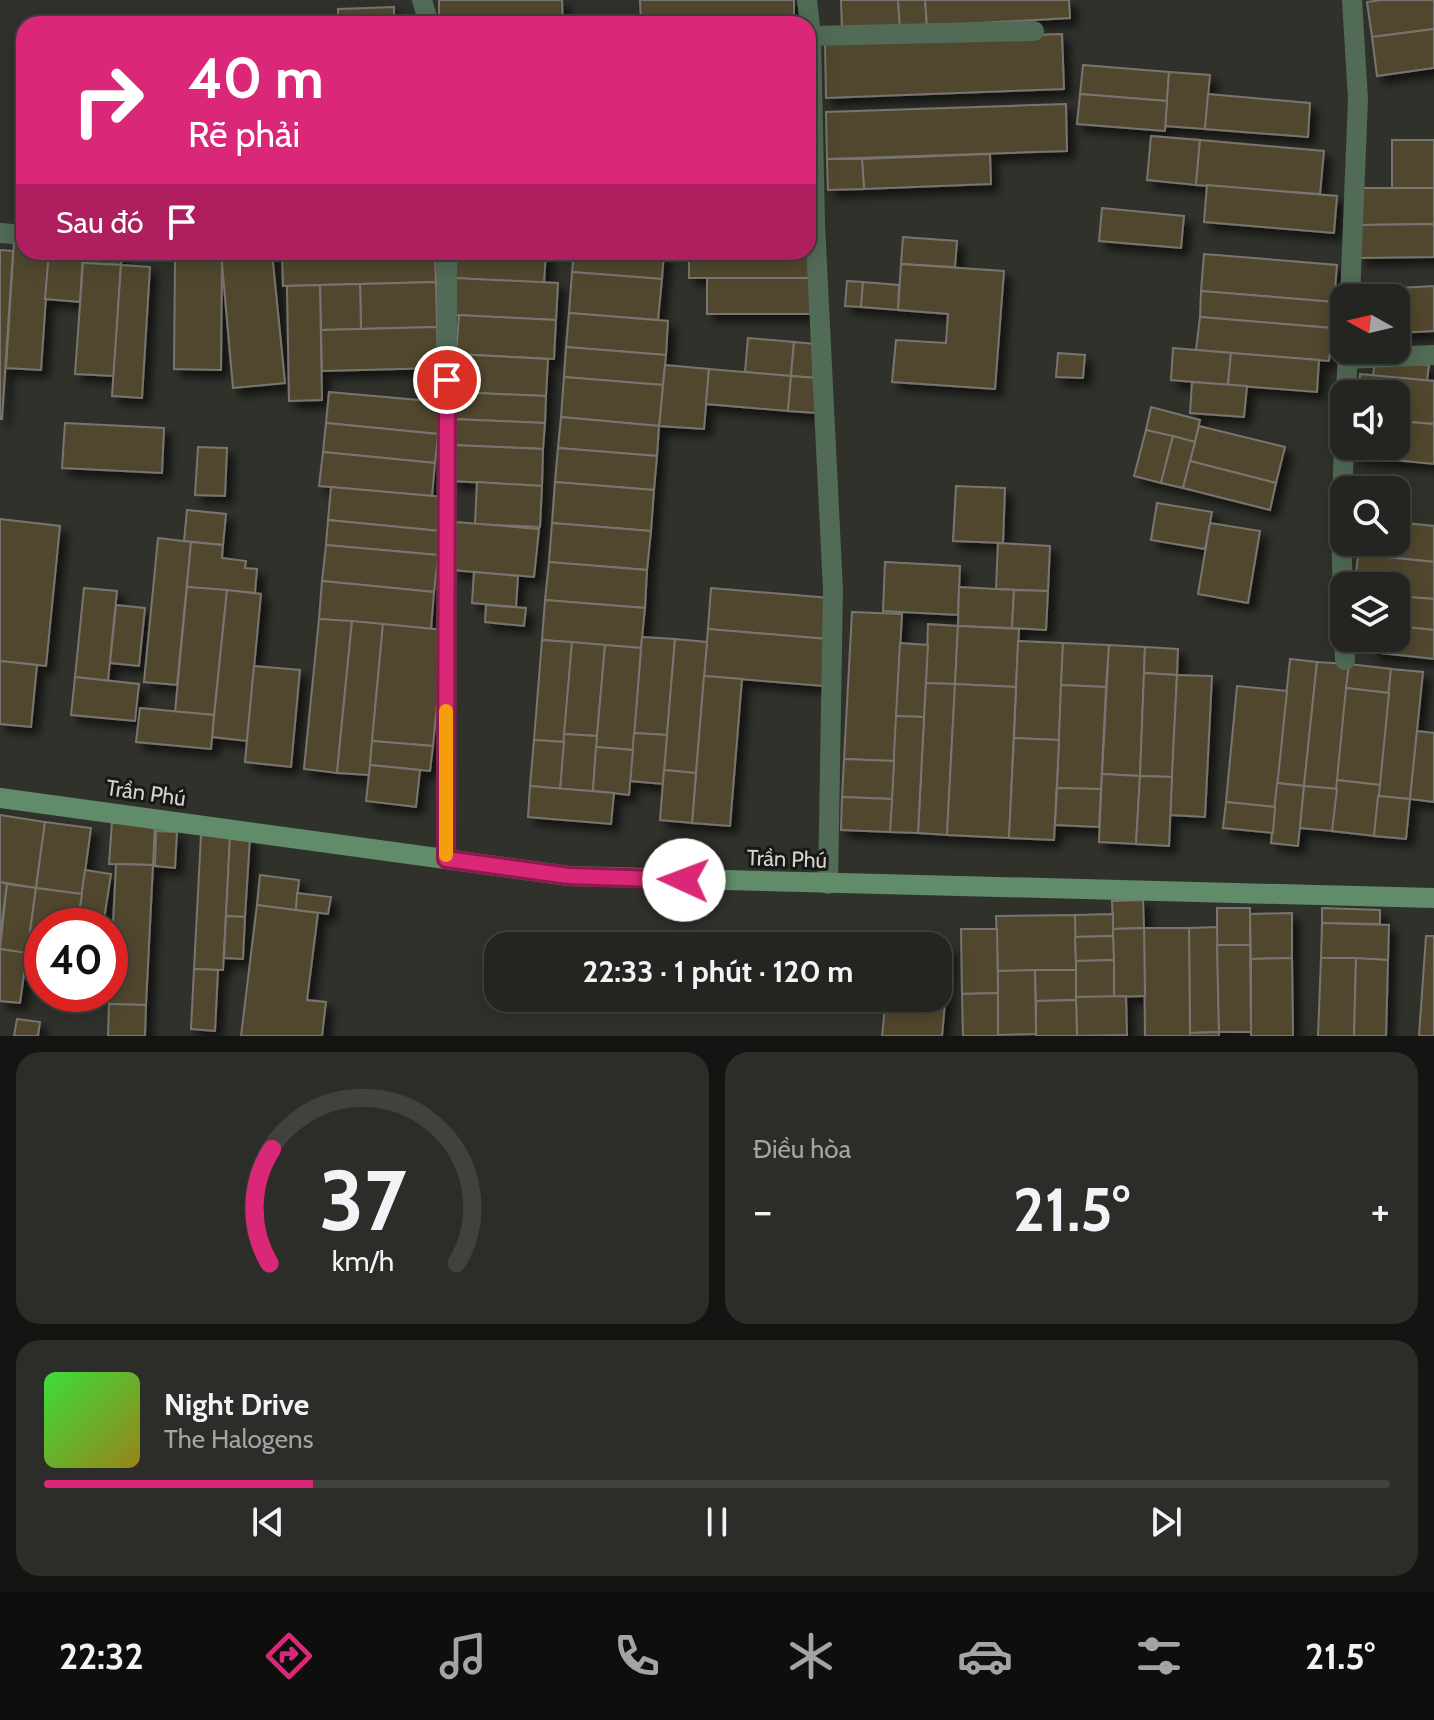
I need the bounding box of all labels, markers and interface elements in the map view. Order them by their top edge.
text: 40 m [188,44,324,112]
icon: right [56,48,160,152]
text: Rẽ phải [188,112,300,156]
icon: arrive [160,200,204,244]
text: Sau đó [56,204,144,241]
north arrow [1330,284,1410,364]
map controls [1330,284,1410,652]
pin [413,346,481,414]
icon: arrive [425,358,469,402]
button: sound [1330,380,1410,460]
button: search [1330,476,1410,556]
button: layers [1330,572,1410,652]
street label: Trần Phú [104,774,188,812]
position arrow [642,838,726,922]
street label: Trần Phú [746,844,828,874]
speed limit sign: 40 [24,908,128,1012]
text: 22:33 · 1 phút · 120 m [583,953,853,990]
text: Điều hòa [753,1133,851,1165]
text: 37 [319,1150,406,1251]
text: 21.5° [1013,1173,1130,1246]
text: − [753,1184,772,1237]
text: + [1371,1184,1390,1237]
text: km/h [331,1243,394,1278]
text: Night Drive [164,1386,309,1423]
text: The Halogens [164,1423,313,1455]
icon: previous [246,1500,290,1544]
icon: pause [695,1500,739,1544]
icon: next [1144,1500,1188,1544]
icon: directions [261,1628,317,1684]
icon: music [435,1628,491,1684]
icon: phone [609,1628,665,1684]
icon: climate [783,1628,839,1684]
icon: car [957,1628,1013,1684]
icon: filters [1131,1628,1187,1684]
text: 22:32 [59,1634,143,1678]
text: 21.5° [1305,1634,1375,1678]

